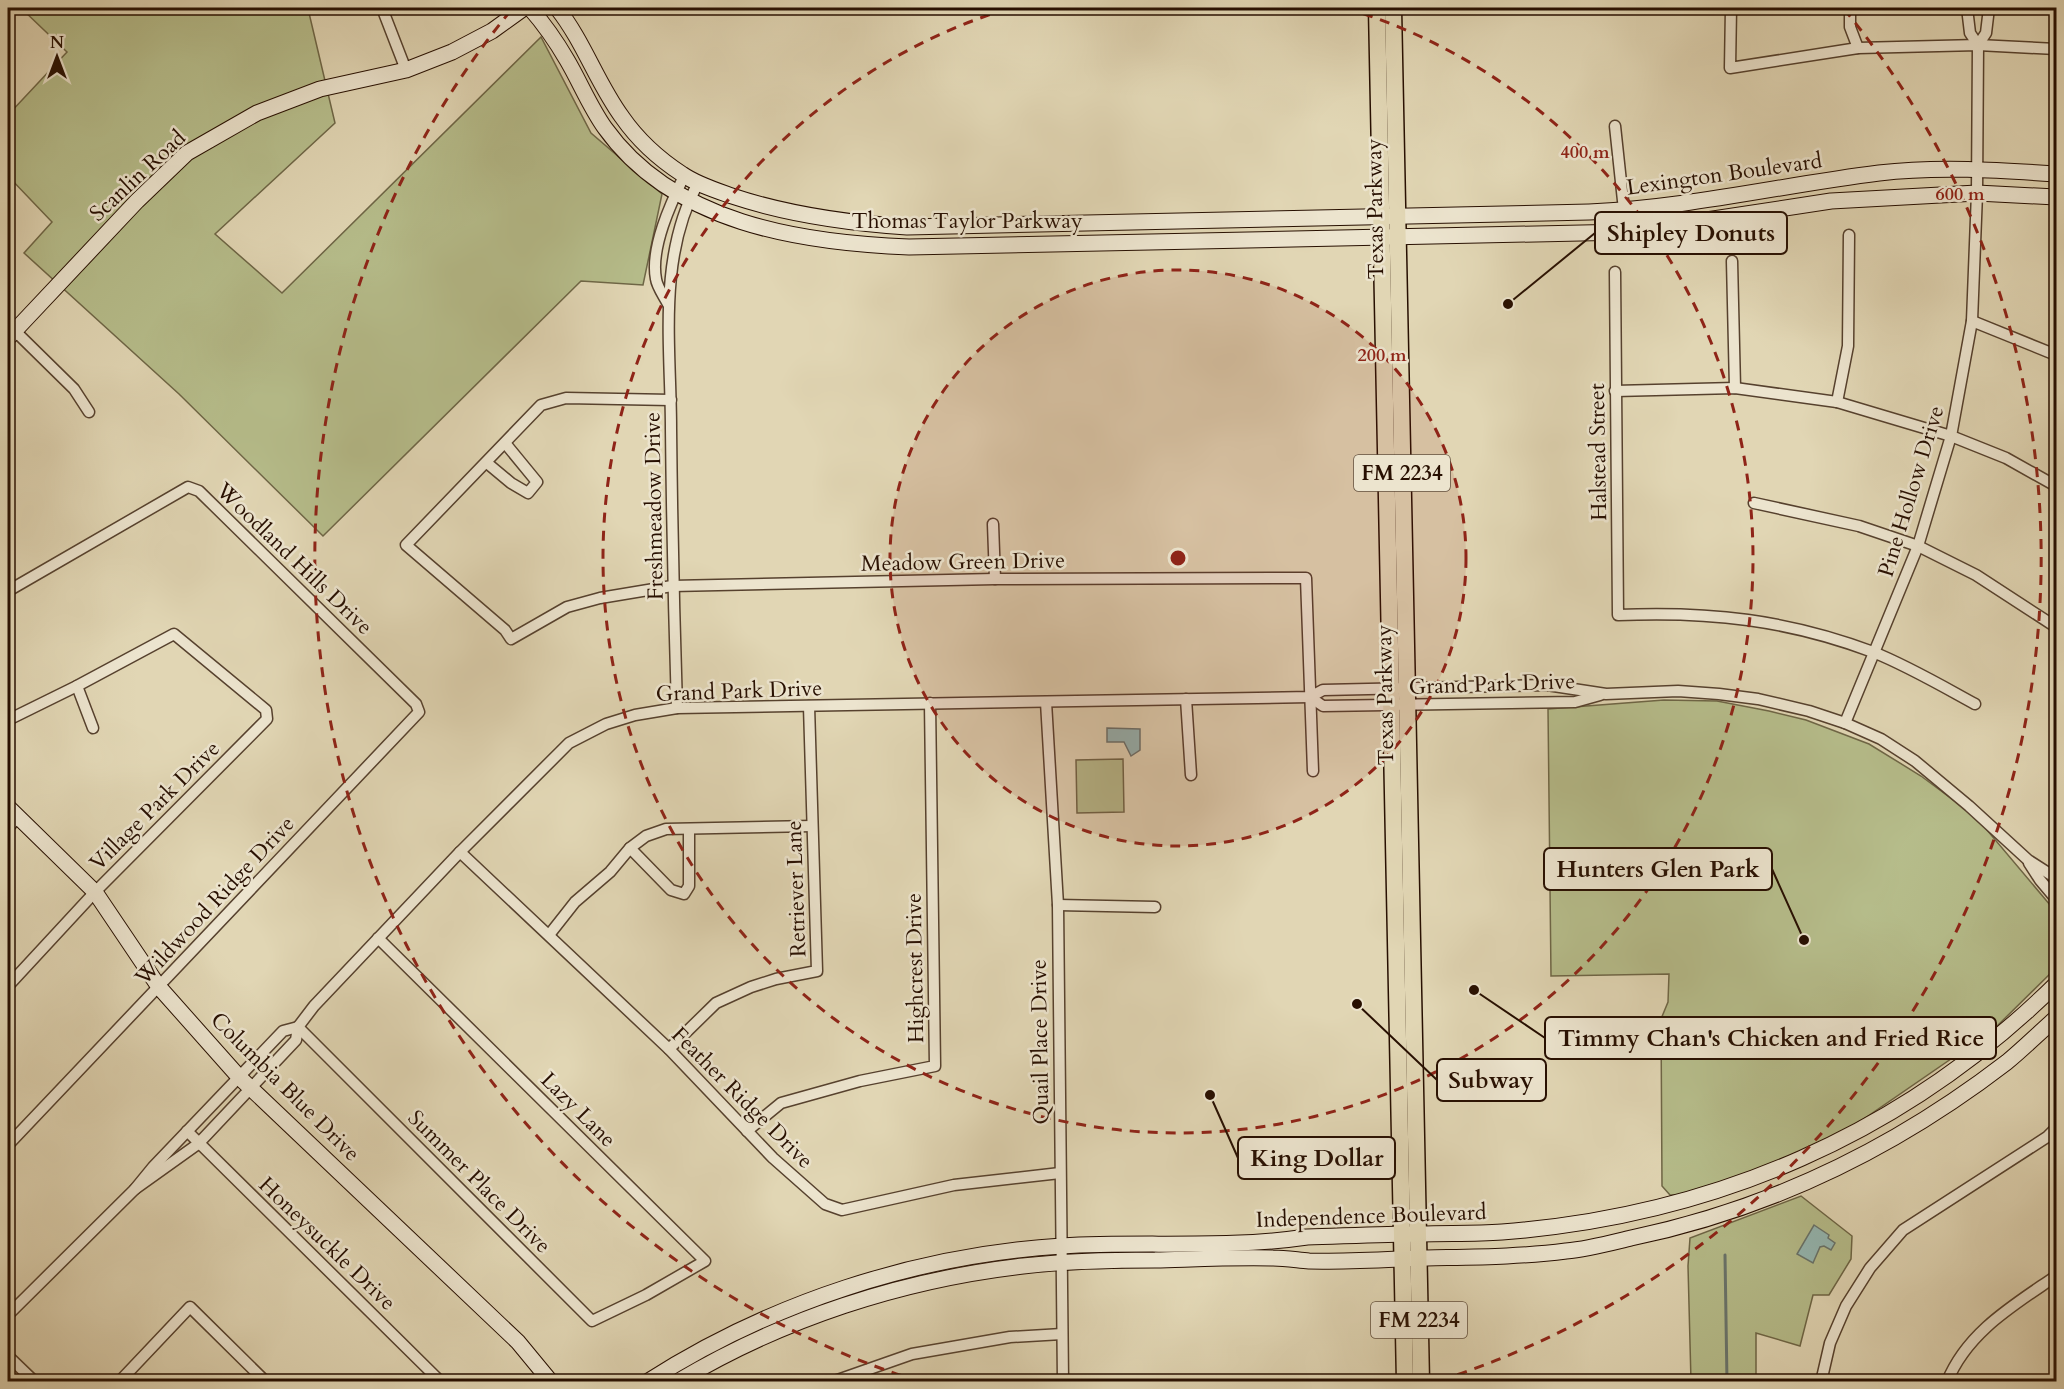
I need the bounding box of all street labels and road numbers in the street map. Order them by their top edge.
street label: Scanlin Road [83,123,193,228]
street label: Texas Parkway [1359,138,1391,280]
street label: Lexington Boulevard [1624,145,1824,203]
street label: Thomas Taylor Parkway [851,206,1083,236]
street label: Halstead Street [1582,383,1614,521]
street label: Pine Hollow Drive [1871,402,1951,581]
street label: Freshmeadow Drive [637,412,671,600]
road number: FM 2234 [1354,455,1450,491]
street label: Woodland Hills Drive [209,475,379,641]
street label: Meadow Green Drive [861,545,1065,579]
street label: Texas Parkway [1369,624,1401,766]
street label: Grand Park Drive [1408,666,1576,702]
street label: Grand Park Drive [655,673,823,709]
street label: Village Park Drive [83,734,226,877]
street label: Wildwood Ridge Drive [128,809,301,993]
street label: Retriever Lane [779,820,813,958]
street label: Highcrest Drive [899,892,931,1043]
street label: Quail Place Drive [1024,959,1056,1125]
street label: Columbia Blue Drive [204,1005,367,1168]
street label: Feather Ridge Drive [665,1020,820,1175]
street label: Lazy Lane [534,1065,623,1154]
street label: Summer Place Drive [401,1103,558,1260]
street label: Honeysuckle Drive [252,1170,403,1317]
street label: Independence Boulevard [1255,1197,1487,1235]
road number: FM 2234 [1371,1302,1467,1338]

